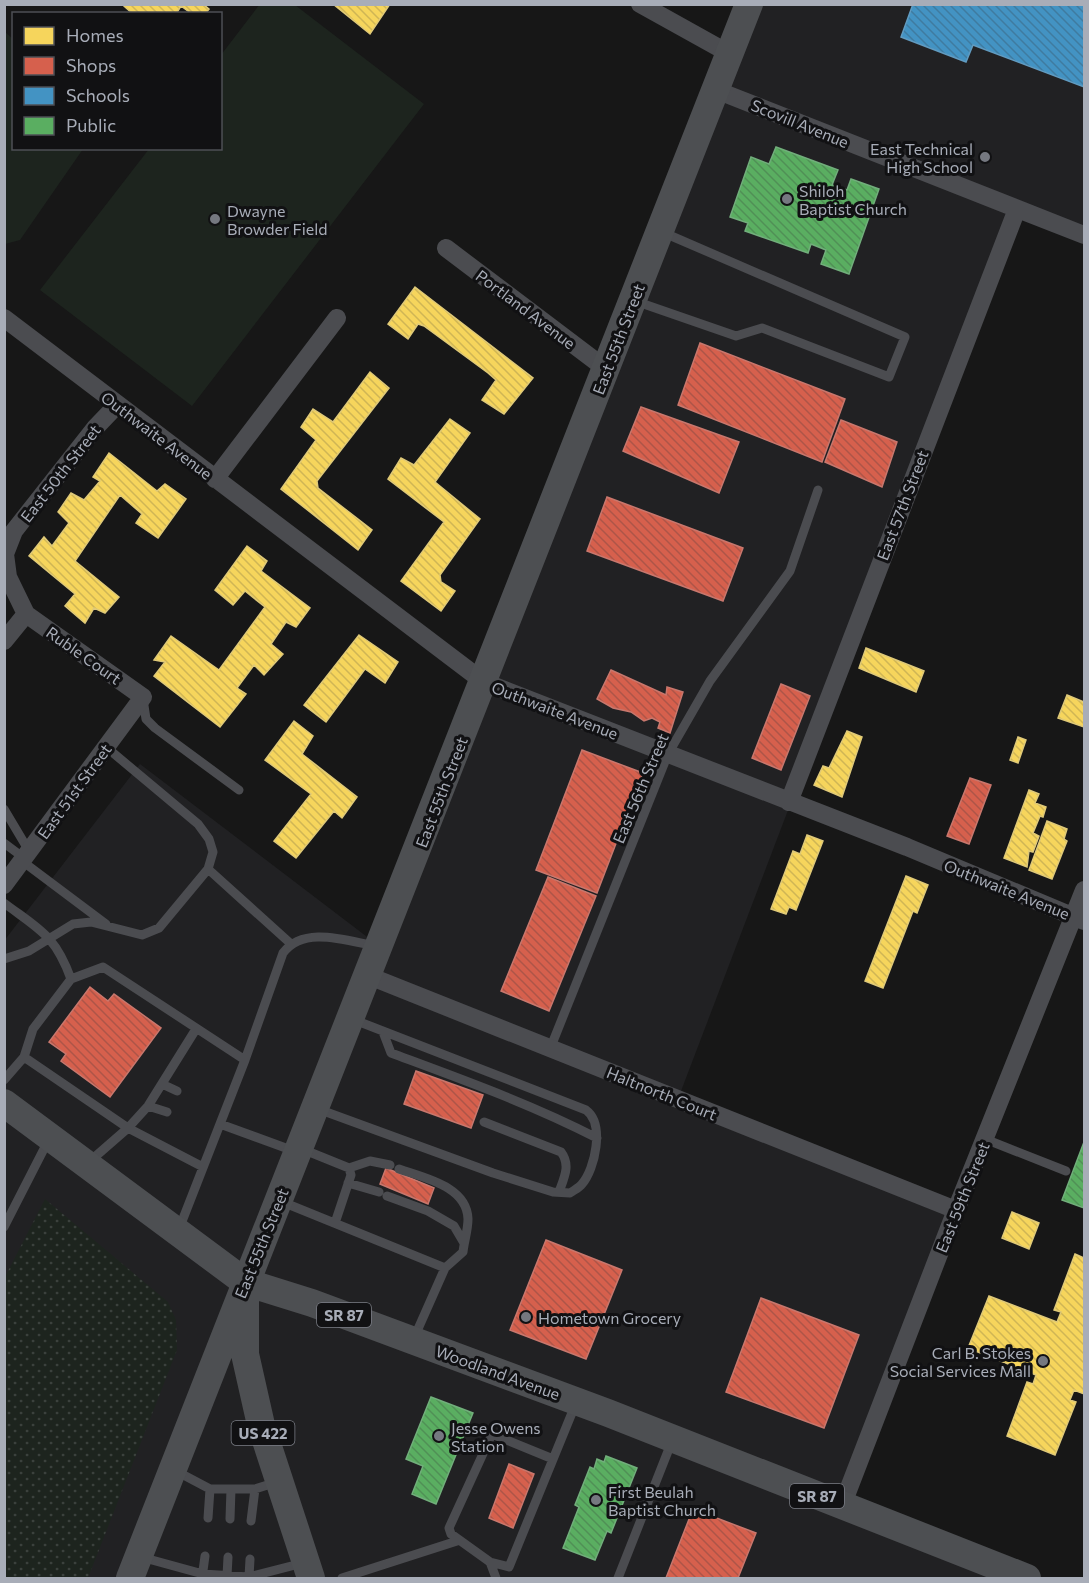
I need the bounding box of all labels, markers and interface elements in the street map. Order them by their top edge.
legend [12,12,222,150]
text: Homes [66,24,124,46]
text: Shops [66,54,116,76]
text: Schools [66,84,130,106]
street label: Scovill Avenue [748,95,852,151]
text: Public [66,114,116,136]
place label: East Technical High School [870,139,973,176]
marker: East Technical High School [978,150,992,164]
place label: Shiloh Baptist Church [799,181,907,218]
marker: Shiloh Baptist Church [780,192,794,206]
place label: Dwayne Browder Field [227,201,328,238]
marker: Dwayne Browder Field [208,212,222,226]
street label: Portland Avenue [473,265,579,353]
street label: East 55th Street [588,281,648,397]
street label: Outhwaite Avenue [98,387,216,483]
street label: East 50th Street [16,420,104,525]
street label: East 57th Street [872,447,932,563]
street label: Ruble Court [43,622,125,688]
street label: Outhwaite Avenue [489,677,621,743]
street label: East 56th Street [608,730,672,846]
street label: East 55th Street [411,734,471,850]
street label: East 51st Street [33,739,115,842]
street label: Outhwaite Avenue [941,855,1073,923]
street label: Haltnorth Court [604,1062,720,1124]
street label: East 59th Street [931,1139,993,1255]
street label: East 55th Street [230,1185,292,1301]
road number: SR 87 [317,1303,371,1327]
place label: Hometown Grocery [538,1308,681,1327]
marker: Hometown Grocery [519,1310,533,1324]
street label: Woodland Avenue [433,1341,563,1403]
place label: Carl B. Stokes Social Services Mall [890,1343,1031,1380]
marker: Carl B. Stokes Social Services Mall [1036,1354,1050,1368]
place label: Jesse Owens Station [451,1418,541,1455]
road number: US 422 [232,1421,294,1445]
marker: Jesse Owens Station [432,1429,446,1443]
place label: First Beulah Baptist Church [608,1482,716,1519]
road number: SR 87 [790,1484,844,1508]
marker: First Beulah Baptist Church [589,1493,603,1507]

